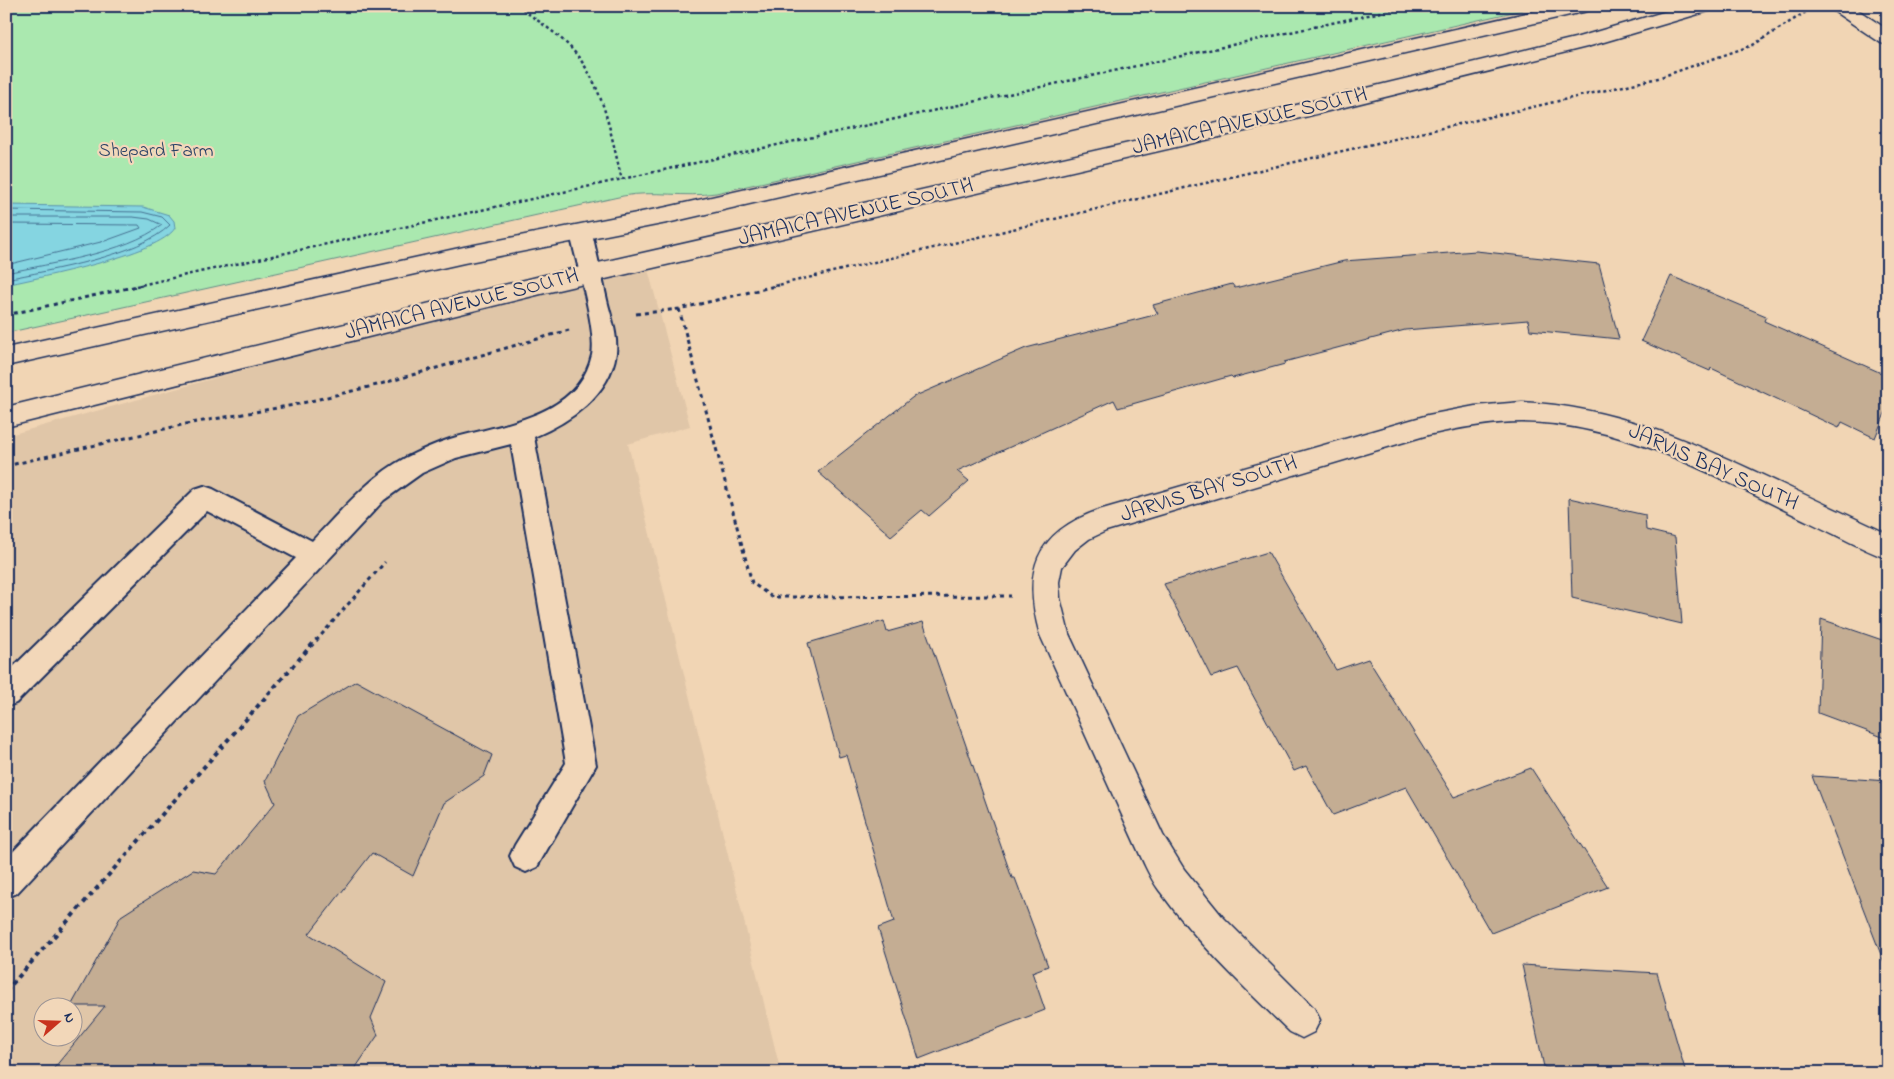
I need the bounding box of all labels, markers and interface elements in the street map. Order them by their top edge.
street label: JAMAICA AVENUE SOUTH [1129,79,1371,165]
park label: Shepard Farm [99,138,213,165]
street label: JAMAICA AVENUE SOUTH [735,170,977,256]
street label: JAMAICA AVENUE SOUTH [342,260,582,350]
street label: JARVIS BAY SOUTH [1623,416,1803,520]
street label: JARVIS BAY SOUTH [1117,448,1301,532]
north arrow [32,996,82,1046]
text: N [57,1010,80,1026]

